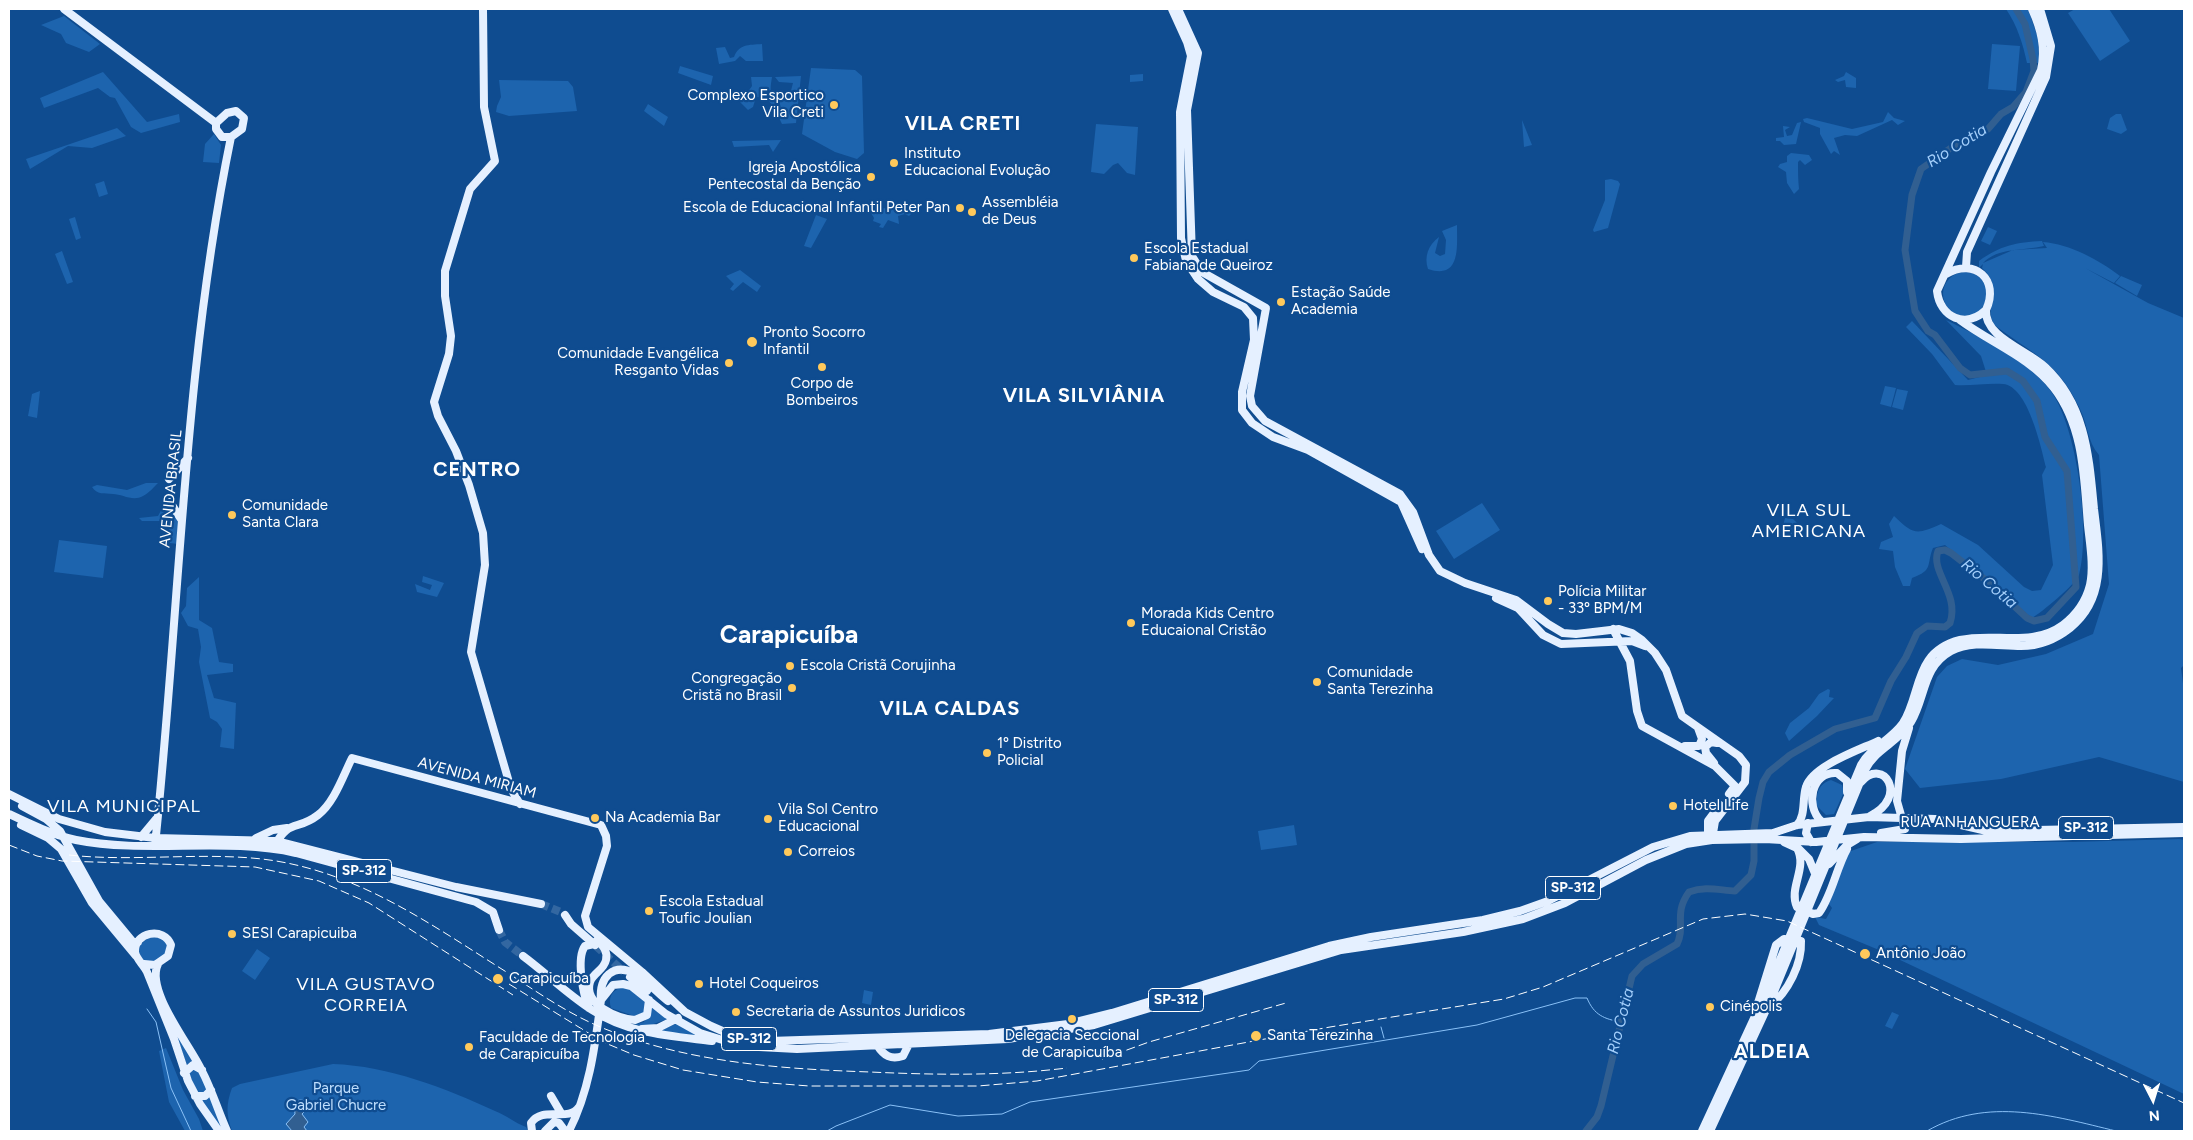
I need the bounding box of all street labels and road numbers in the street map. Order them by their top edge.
street label: AVENIDA BRASIL [156,429,186,549]
street label: AVENIDA MIRIAM [416,754,538,802]
street label: RUA ANHANGUERA [1900,814,2040,832]
road number: SP-312 [2058,816,2114,840]
road number: SP-312 [336,859,392,882]
road number: SP-312 [1546,876,1600,900]
road number: SP-312 [1148,988,1204,1012]
road number: SP-312 [722,1028,776,1050]

